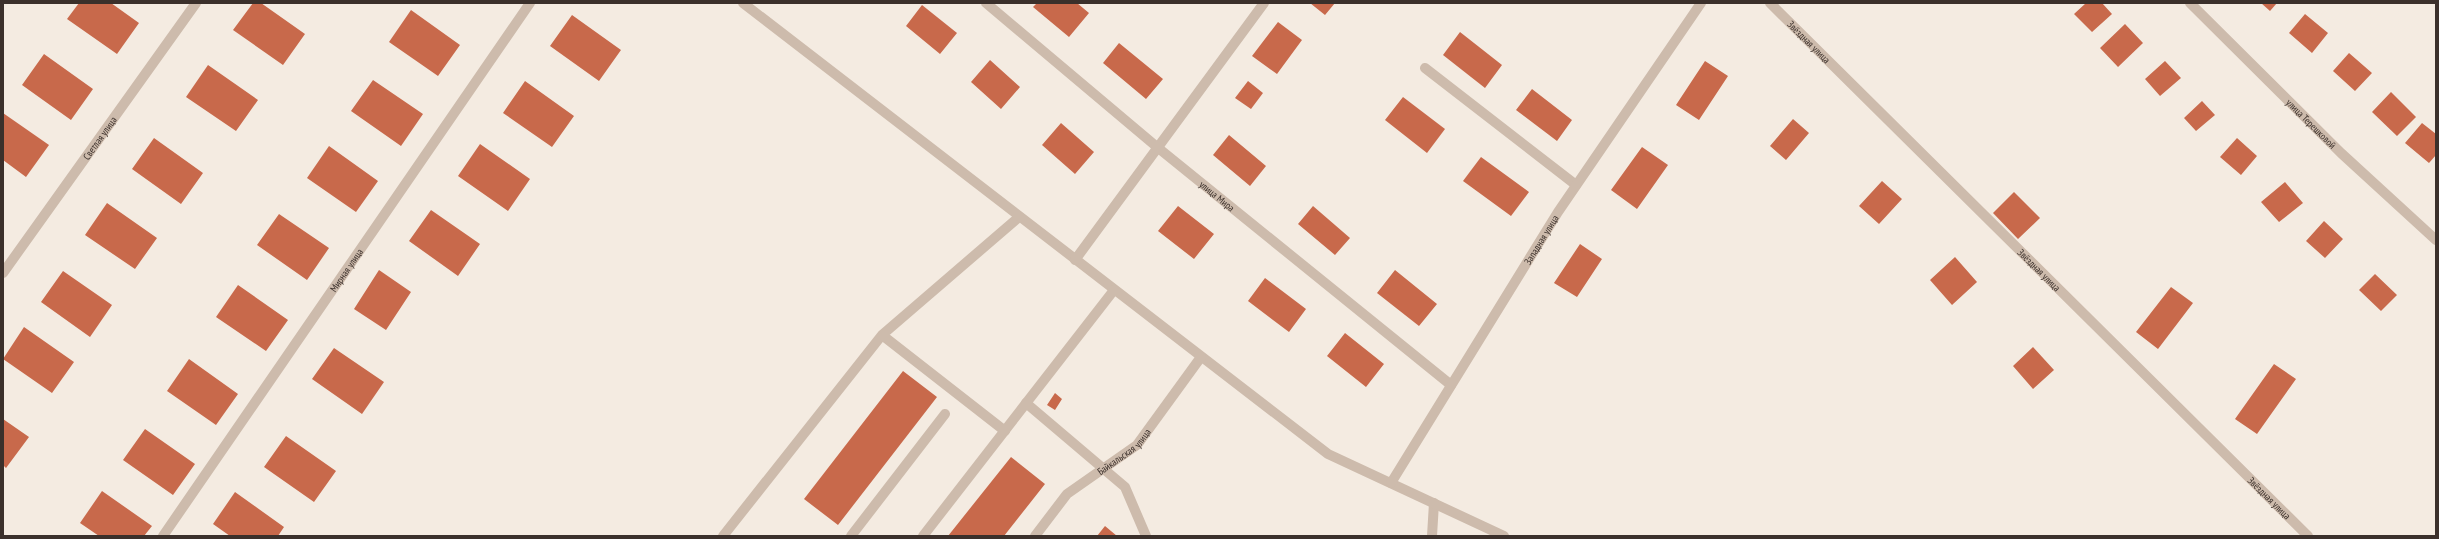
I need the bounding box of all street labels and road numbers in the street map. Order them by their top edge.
street label: Звёздная улица [1785,18,1833,66]
street label: улица Терешковой [2284,96,2339,151]
street label: Светлая улица [80,114,119,162]
street label: улица Мира [1197,178,1238,214]
street label: Западная улица [1521,212,1561,267]
street label: Мирная улица [327,246,366,294]
street label: Звёздная улица [2015,246,2063,294]
street label: Байкальская улица [1094,426,1153,478]
street label: Звёздная улица [2245,474,2294,522]

